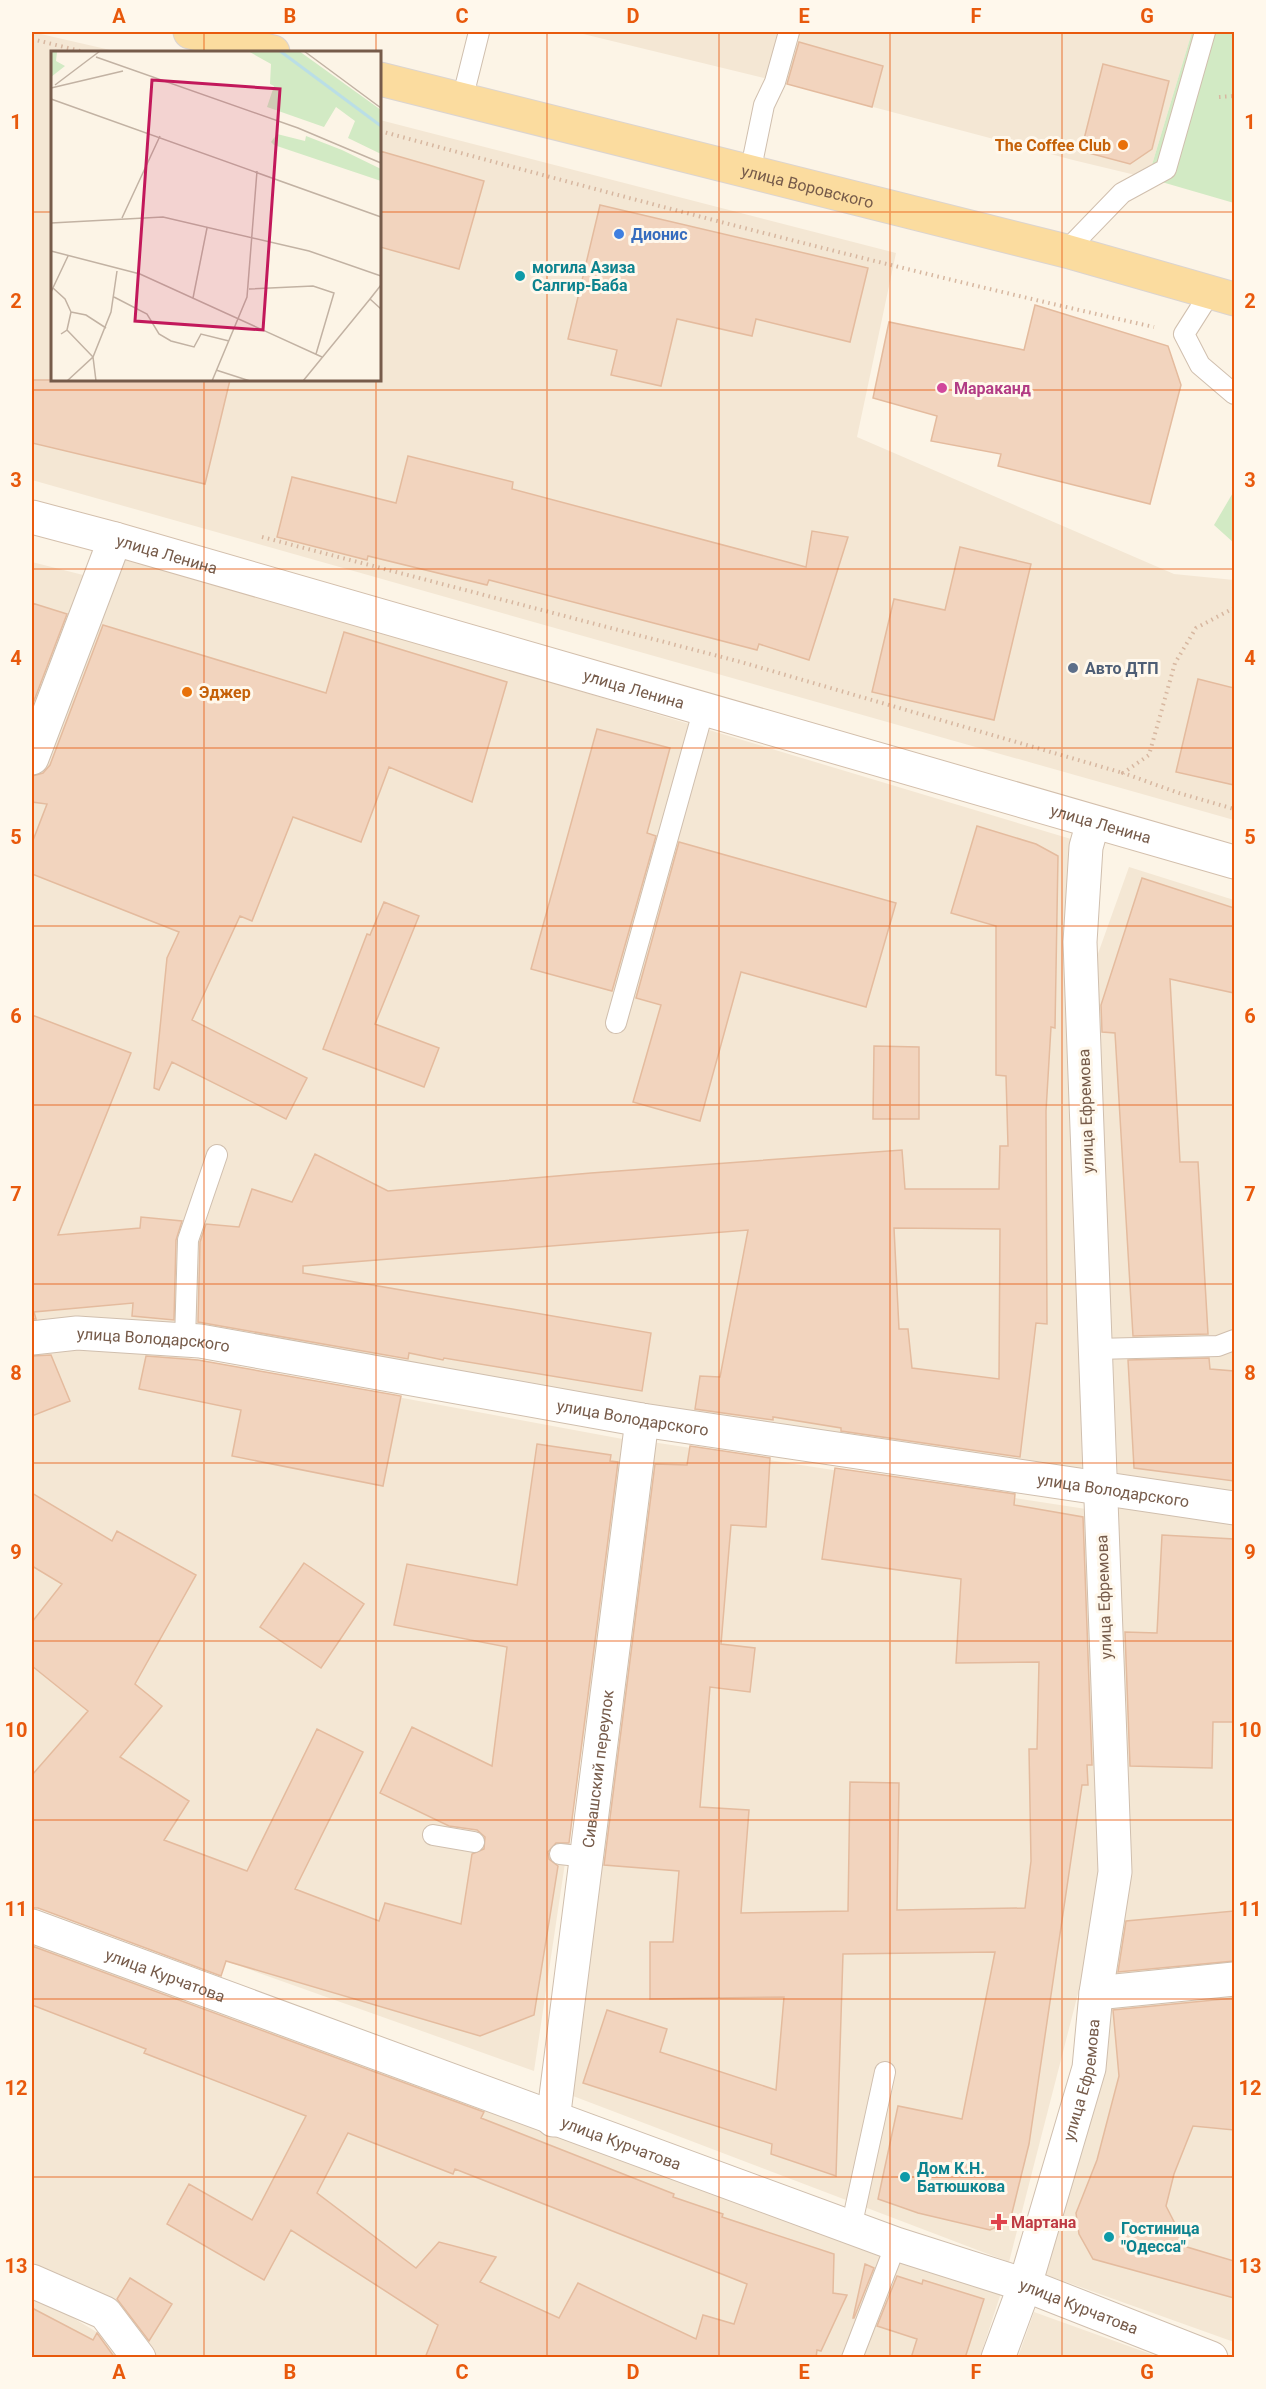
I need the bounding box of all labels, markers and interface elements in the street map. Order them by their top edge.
text: A [112,4,126,28]
text: B [284,4,296,28]
text: C [455,4,469,28]
text: D [627,4,640,28]
text: E [798,4,810,28]
text: F [971,4,982,28]
text: G [1140,4,1154,28]
inset map [51,51,381,381]
text: 1 [10,110,22,134]
text: 1 [1244,110,1256,134]
place label: The Coffee Club [995,136,1111,155]
marker: The Coffee Club [1116,138,1130,152]
street label: улица Воровского [740,161,876,212]
place label: Дионис [631,225,687,244]
marker: Дионис [612,227,626,241]
place label: могила Азиза Салгир-Баба [532,258,636,295]
marker: могила Азиза Салгир-Баба [513,269,527,283]
text: 2 [10,289,22,313]
text: 2 [1244,289,1256,313]
place label: Мараканд [954,379,1031,398]
marker: Мараканд [935,381,949,395]
text: 3 [10,468,22,492]
text: 3 [1244,468,1256,492]
street label: улица Ленина [114,530,220,578]
text: 4 [10,646,22,670]
text: 4 [1244,646,1256,670]
place label: Авто ДТП [1085,659,1159,678]
marker: Авто ДТП [1066,661,1080,675]
street label: улица Ленина [581,665,687,712]
place label: Эджер [199,683,251,702]
marker: Эджер [180,685,194,699]
street label: улица Ленина [1048,800,1154,847]
text: 5 [10,825,22,849]
text: 5 [1244,825,1256,849]
text: 6 [10,1004,22,1028]
text: 6 [1244,1004,1256,1028]
street label: улица Ефремова [1074,1048,1098,1174]
text: 7 [10,1182,22,1206]
text: 7 [1244,1182,1256,1206]
street label: улица Володарского [76,1324,232,1356]
text: 8 [10,1361,22,1385]
text: 8 [1244,1361,1256,1385]
street label: улица Володарского [555,1395,710,1439]
street label: улица Володарского [1036,1469,1191,1511]
street label: улица Ефремова [1092,1534,1116,1660]
text: 9 [10,1540,22,1564]
text: 9 [1244,1540,1256,1564]
street label: Сивашский переулок [578,1688,617,1849]
text: 10 [5,1718,27,1742]
text: 10 [1239,1718,1261,1742]
text: 11 [5,1897,27,1921]
text: 11 [1239,1897,1261,1921]
street label: улица Курчатова [103,1944,228,2006]
street label: улица Ефремова [1059,2018,1103,2143]
text: 12 [5,2076,27,2100]
text: 12 [1239,2076,1261,2100]
street label: улица Курчатова [559,2112,684,2174]
place label: Дом К.Н. Батюшкова [917,2159,1006,2196]
marker: Дом К.Н. Батюшкова [898,2170,912,2184]
place label: Мартана [1011,2213,1077,2232]
marker: Мартана [992,2215,1006,2229]
place label: Гостиница "Одесса" [1121,2219,1200,2256]
marker: Гостиница "Одесса" [1102,2230,1116,2244]
text: 13 [5,2254,27,2278]
text: 13 [1239,2254,1261,2278]
street label: улица Курчатова [1017,2274,1141,2338]
text: A [112,2360,126,2384]
text: B [284,2360,296,2384]
text: C [455,2360,469,2384]
text: D [627,2360,640,2384]
text: E [798,2360,810,2384]
text: F [971,2360,982,2384]
text: G [1140,2360,1154,2384]

